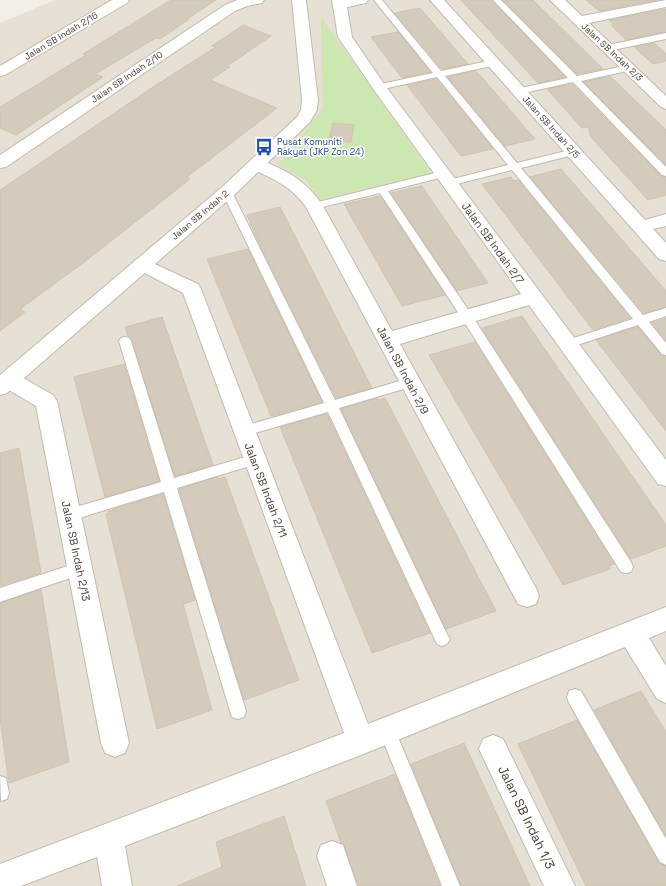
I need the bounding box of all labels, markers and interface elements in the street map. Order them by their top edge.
street label: Jalan SB Indah 2/16 [22,9,100,63]
street label: Jalan SB Indah 2/3 [579,20,645,84]
street label: Jalan SB Indah 2/10 [89,48,165,105]
street label: Jalan SB Indah 2/5 [520,93,582,161]
place label: Pusat Komuniti Rakyat (JKP Zon 24) [277,136,364,158]
bus stop icon: Pusat Komuniti Rakyat (JKP Zon 24) [254,137,274,157]
street label: Jalan SB Indah 2 [169,188,231,242]
street label: Jalan SB Indah 2/7 [459,200,527,286]
street label: Jalan SB Indah 2/9 [374,324,432,417]
street label: Jalan SB Indah 2/11 [241,441,291,539]
street label: Jalan SB Indah 2/13 [59,500,94,603]
street label: Jalan SB Indah 1/3 [494,763,559,872]

